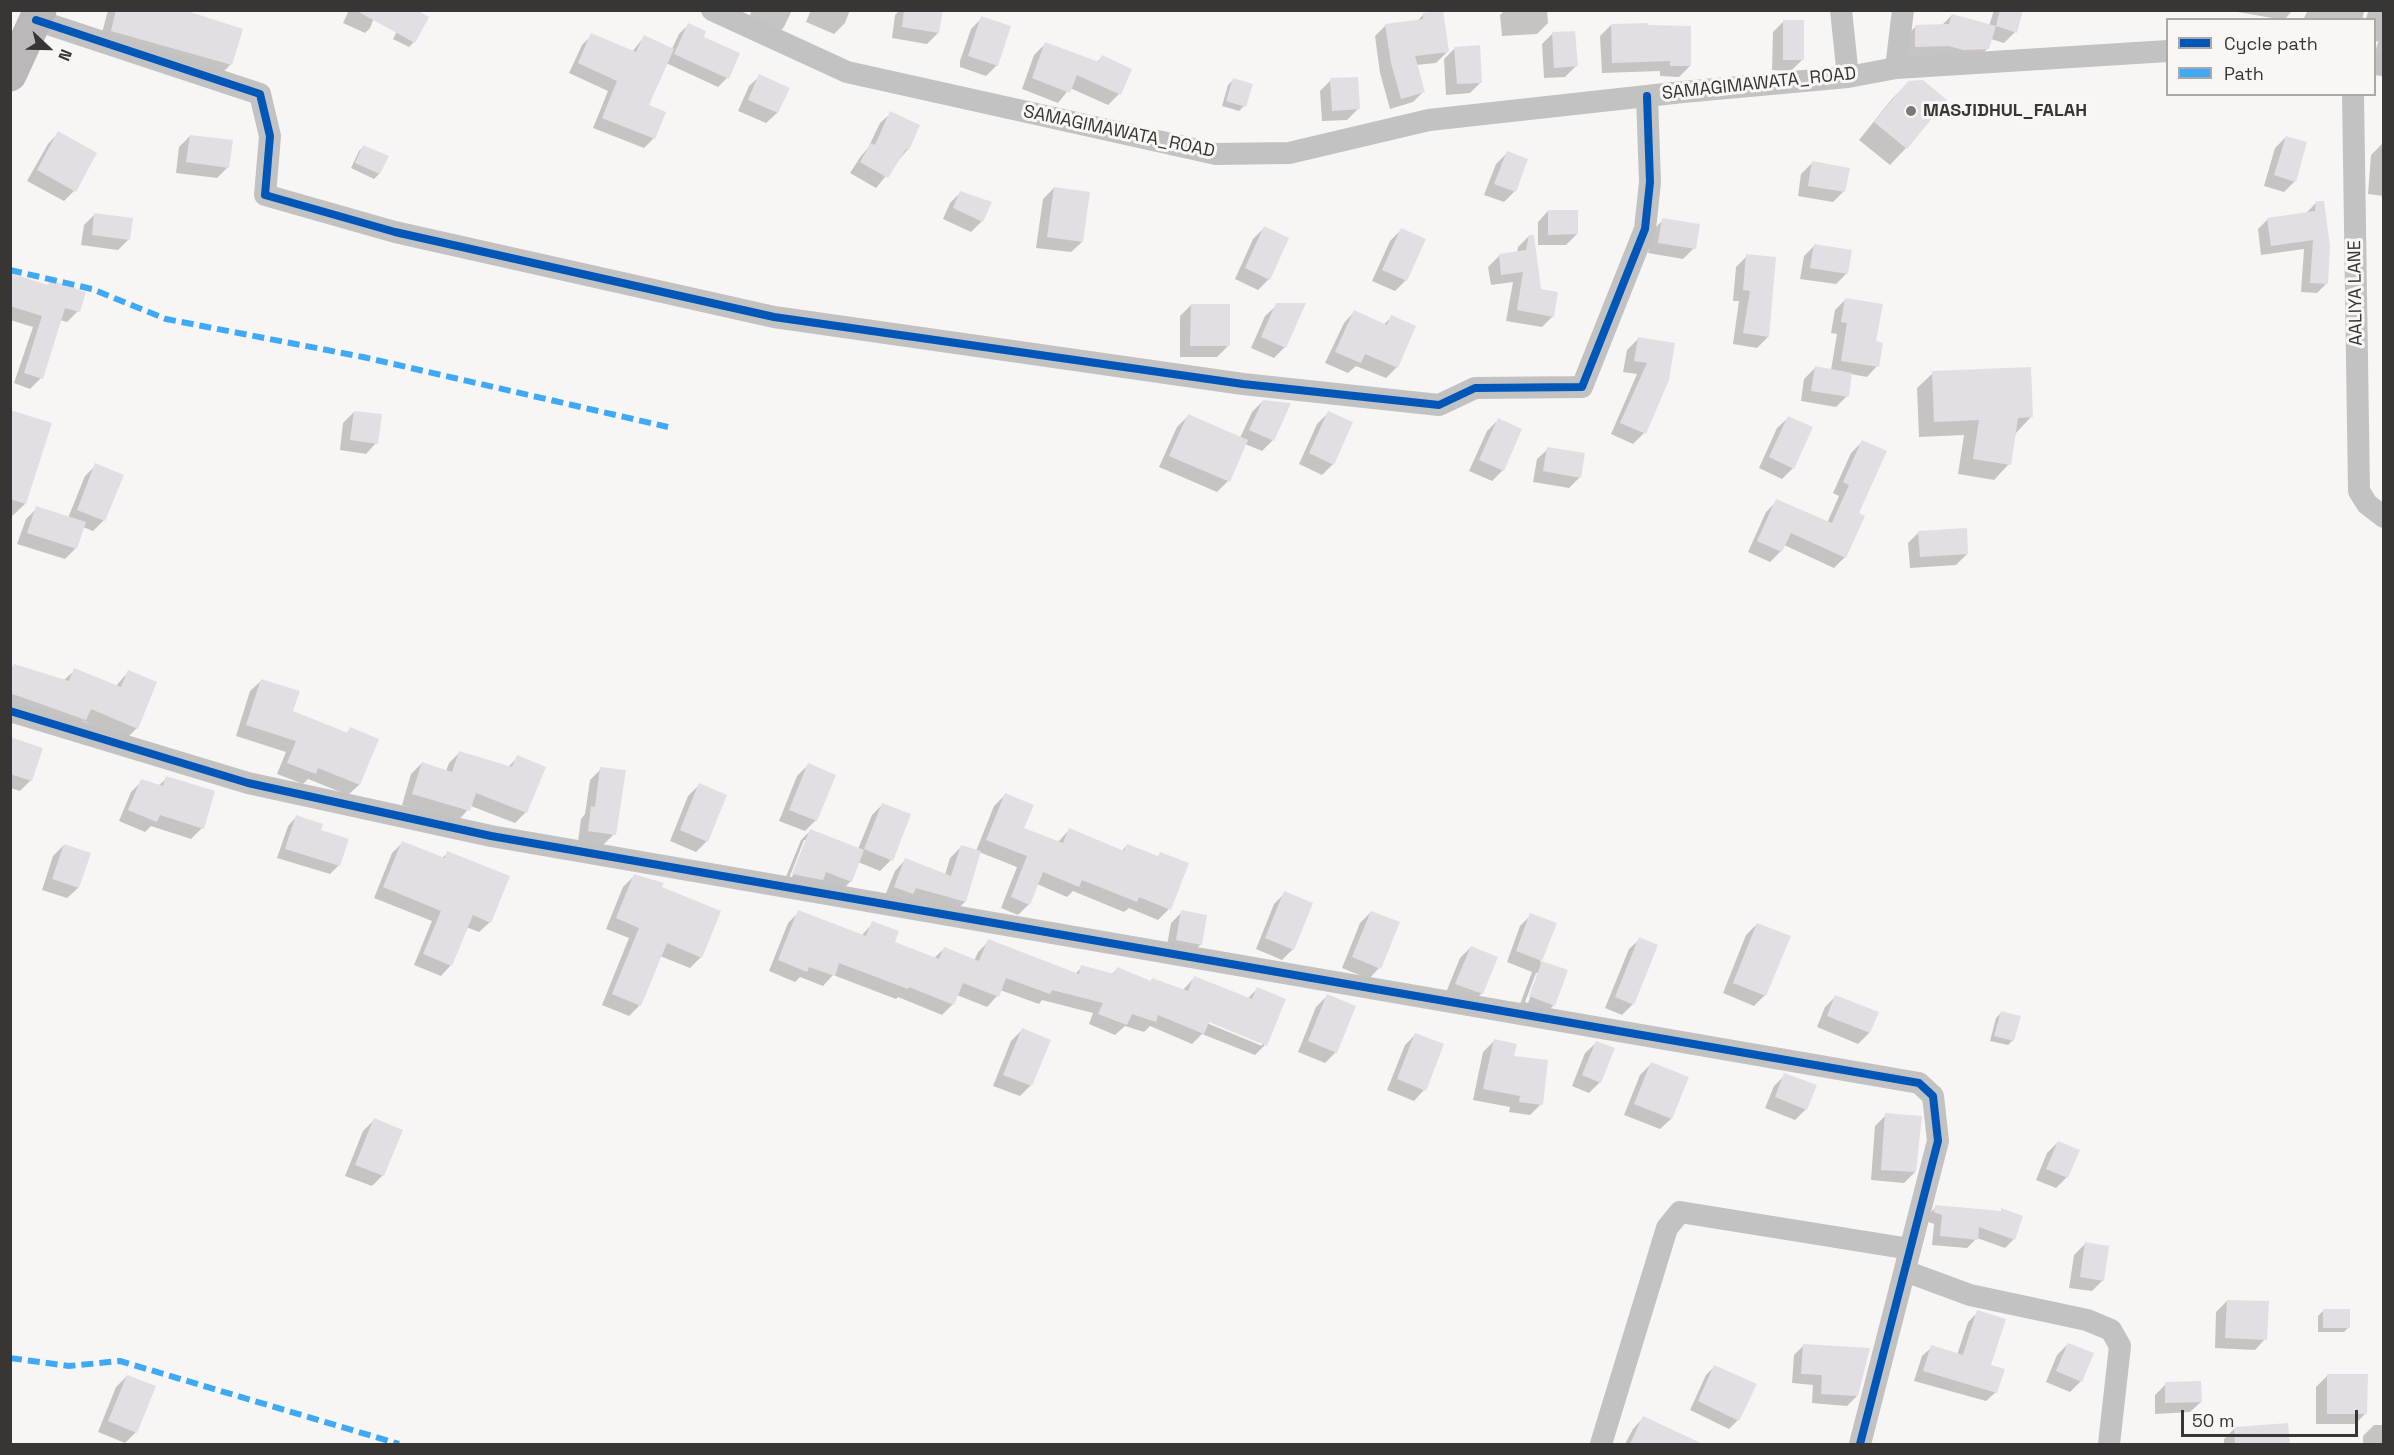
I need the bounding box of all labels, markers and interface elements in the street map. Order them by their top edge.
north arrow [18,18,78,78]
legend [2166,18,2376,96]
text: Cycle path [2224,32,2318,55]
text: N [53,46,77,64]
text: Path [2224,62,2264,85]
street label: SAMAGIMAWATA_ROAD [1661,63,1857,105]
place label: MASJIDHUL_FALAH [1923,100,2087,122]
street label: SAMAGIMAWATA_ROAD [1021,101,1217,163]
marker: MASJIDHUL_FALAH [1904,104,1918,118]
street label: AALIYA LANE [2344,240,2368,346]
scale bar [2184,1398,2361,1436]
text: 50 m [2192,1409,2234,1432]

